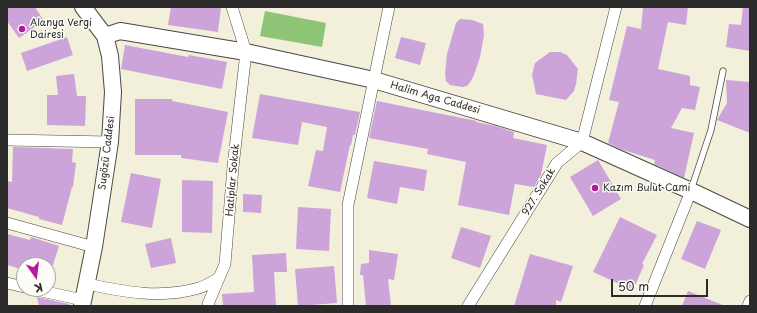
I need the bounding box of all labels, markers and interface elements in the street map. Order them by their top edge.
place label: Alanya Vergi Dairesi [30,17,92,40]
marker: Alanya Vergi Dairesi [17,24,27,34]
street label: Halim Aga Caddesi [389,79,481,117]
street label: Sugözü Caddesi [97,115,117,191]
street label: Hatiplar Sokak [224,143,242,217]
street label: 927. Sokak [520,166,558,218]
place label: Kazım Bulut Cami [603,182,691,194]
marker: Kazım Bulut Cami [590,183,600,193]
north arrow [16,257,56,297]
scale bar [613,271,710,297]
text: 50 m [618,277,649,295]
text: K [33,279,45,297]

